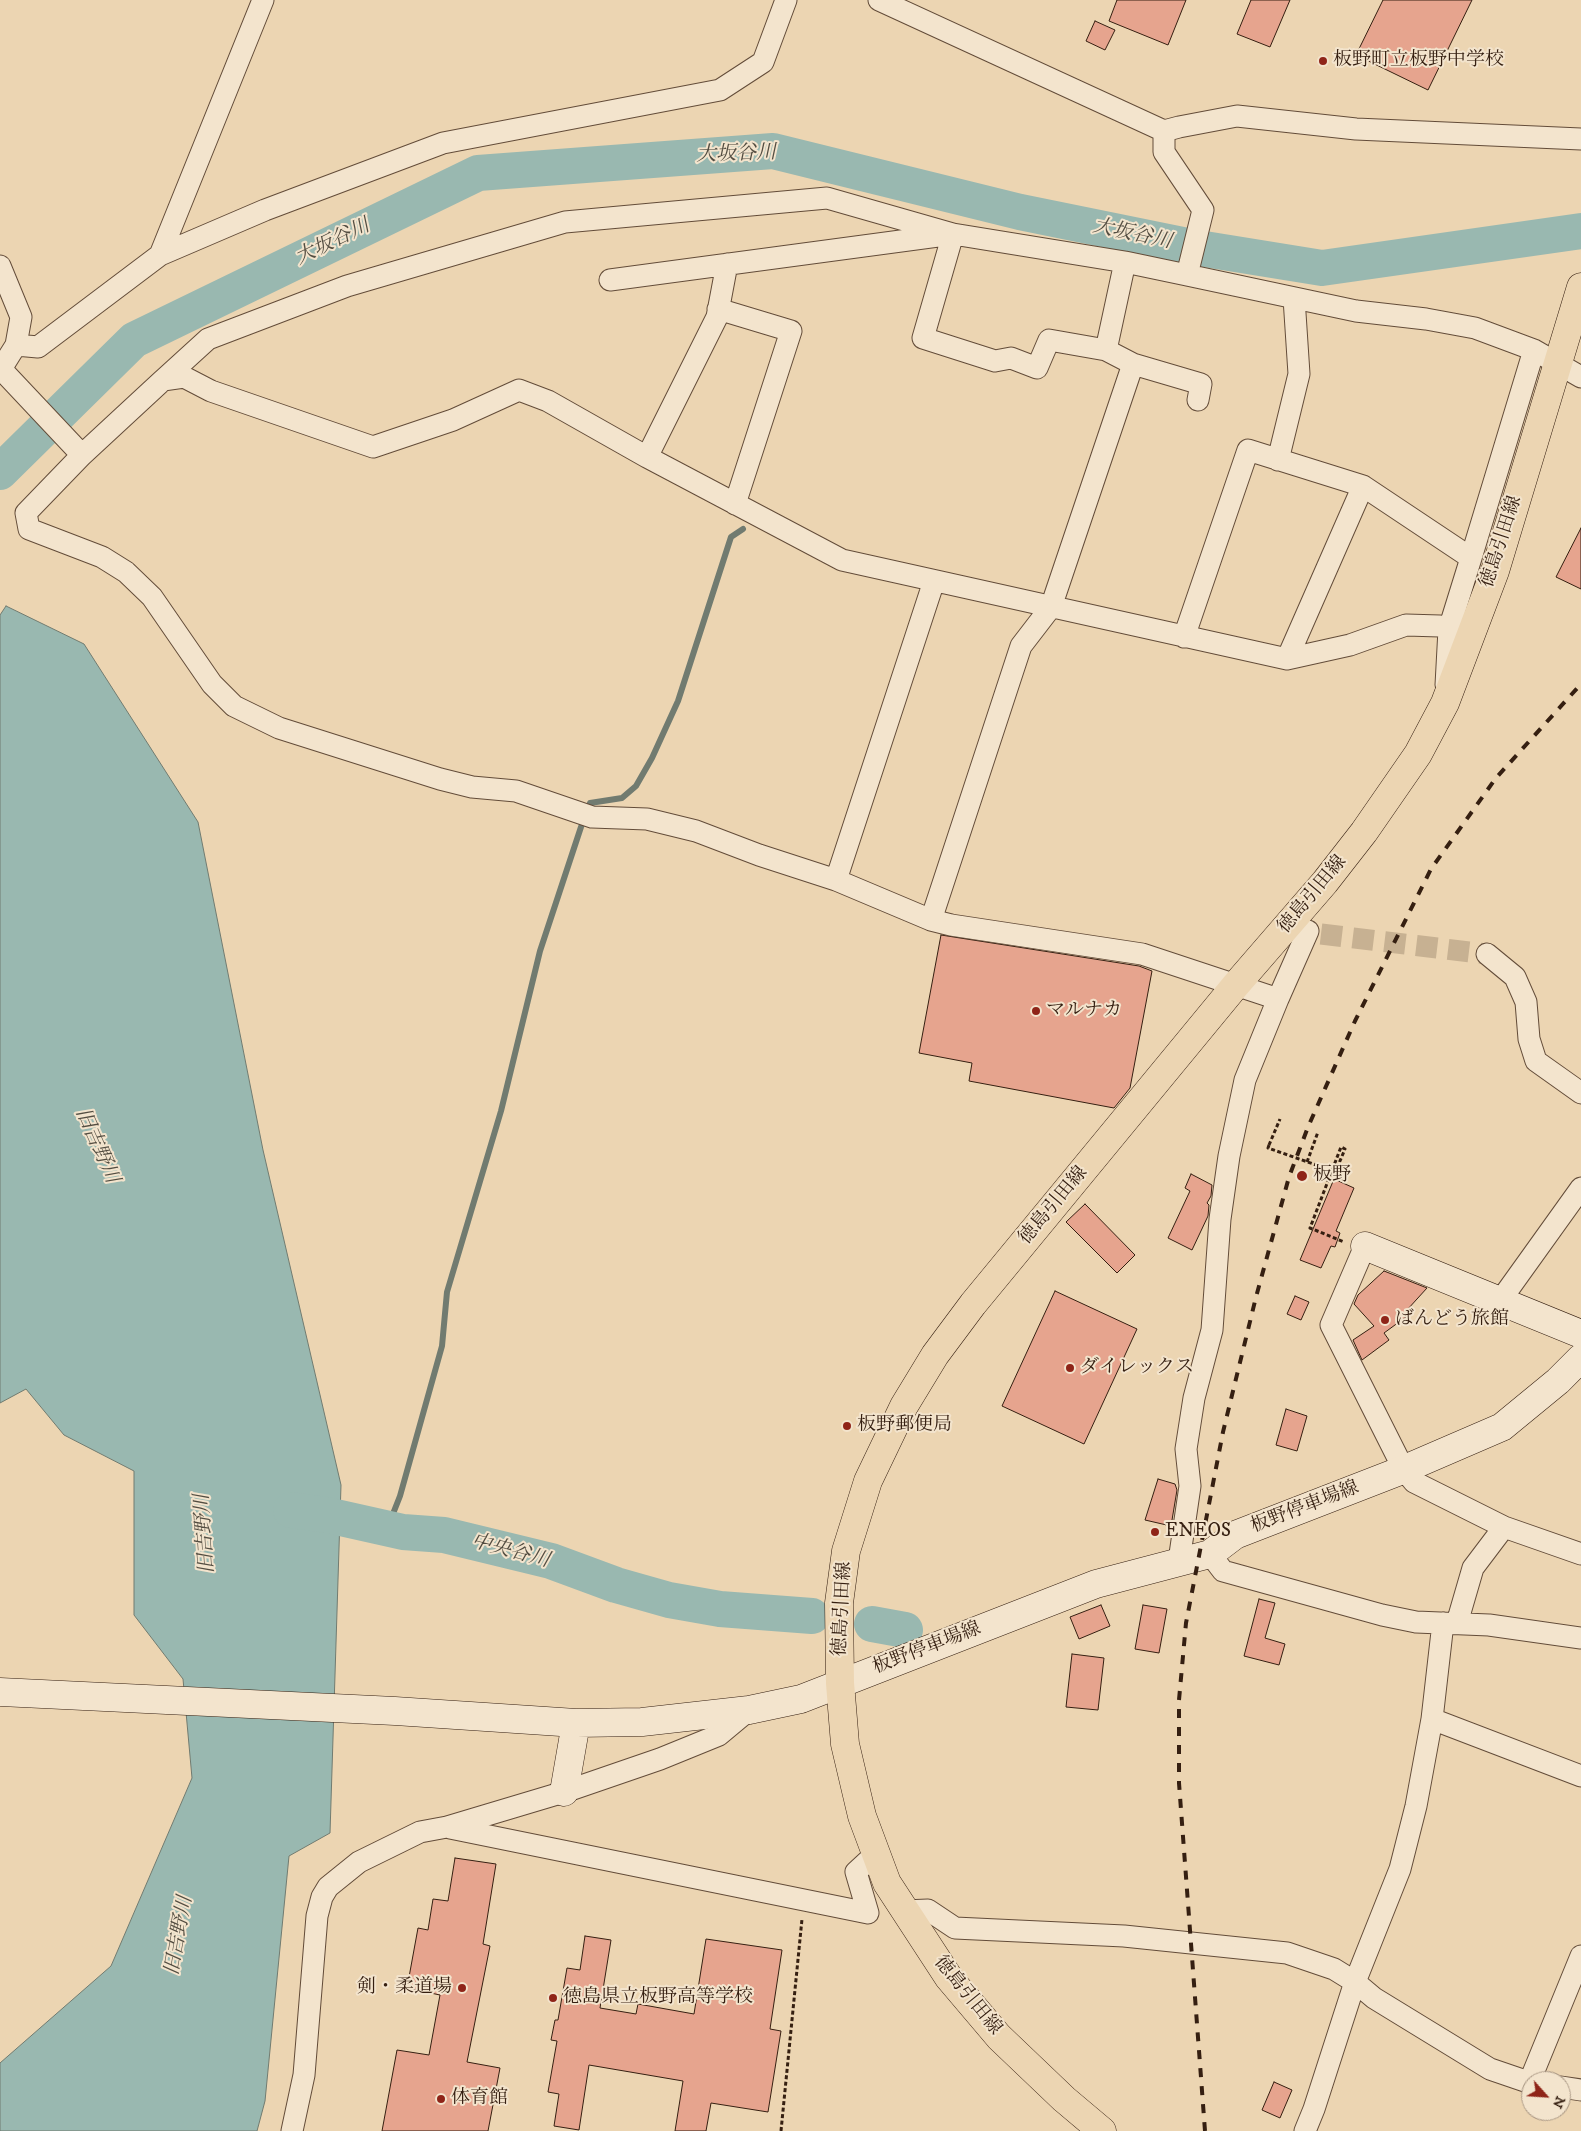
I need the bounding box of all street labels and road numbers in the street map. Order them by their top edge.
street label: 徳島引田線 [1476,493,1528,591]
street label: 徳島引田線 [1274,851,1352,939]
street label: 徳島引田線 [1015,1162,1093,1250]
street label: 板野停車場線 [1248,1477,1362,1539]
street label: 徳島引田線 [829,1561,857,1657]
street label: 板野停車場線 [870,1618,984,1680]
street label: 徳島引田線 [928,1952,1006,2040]

